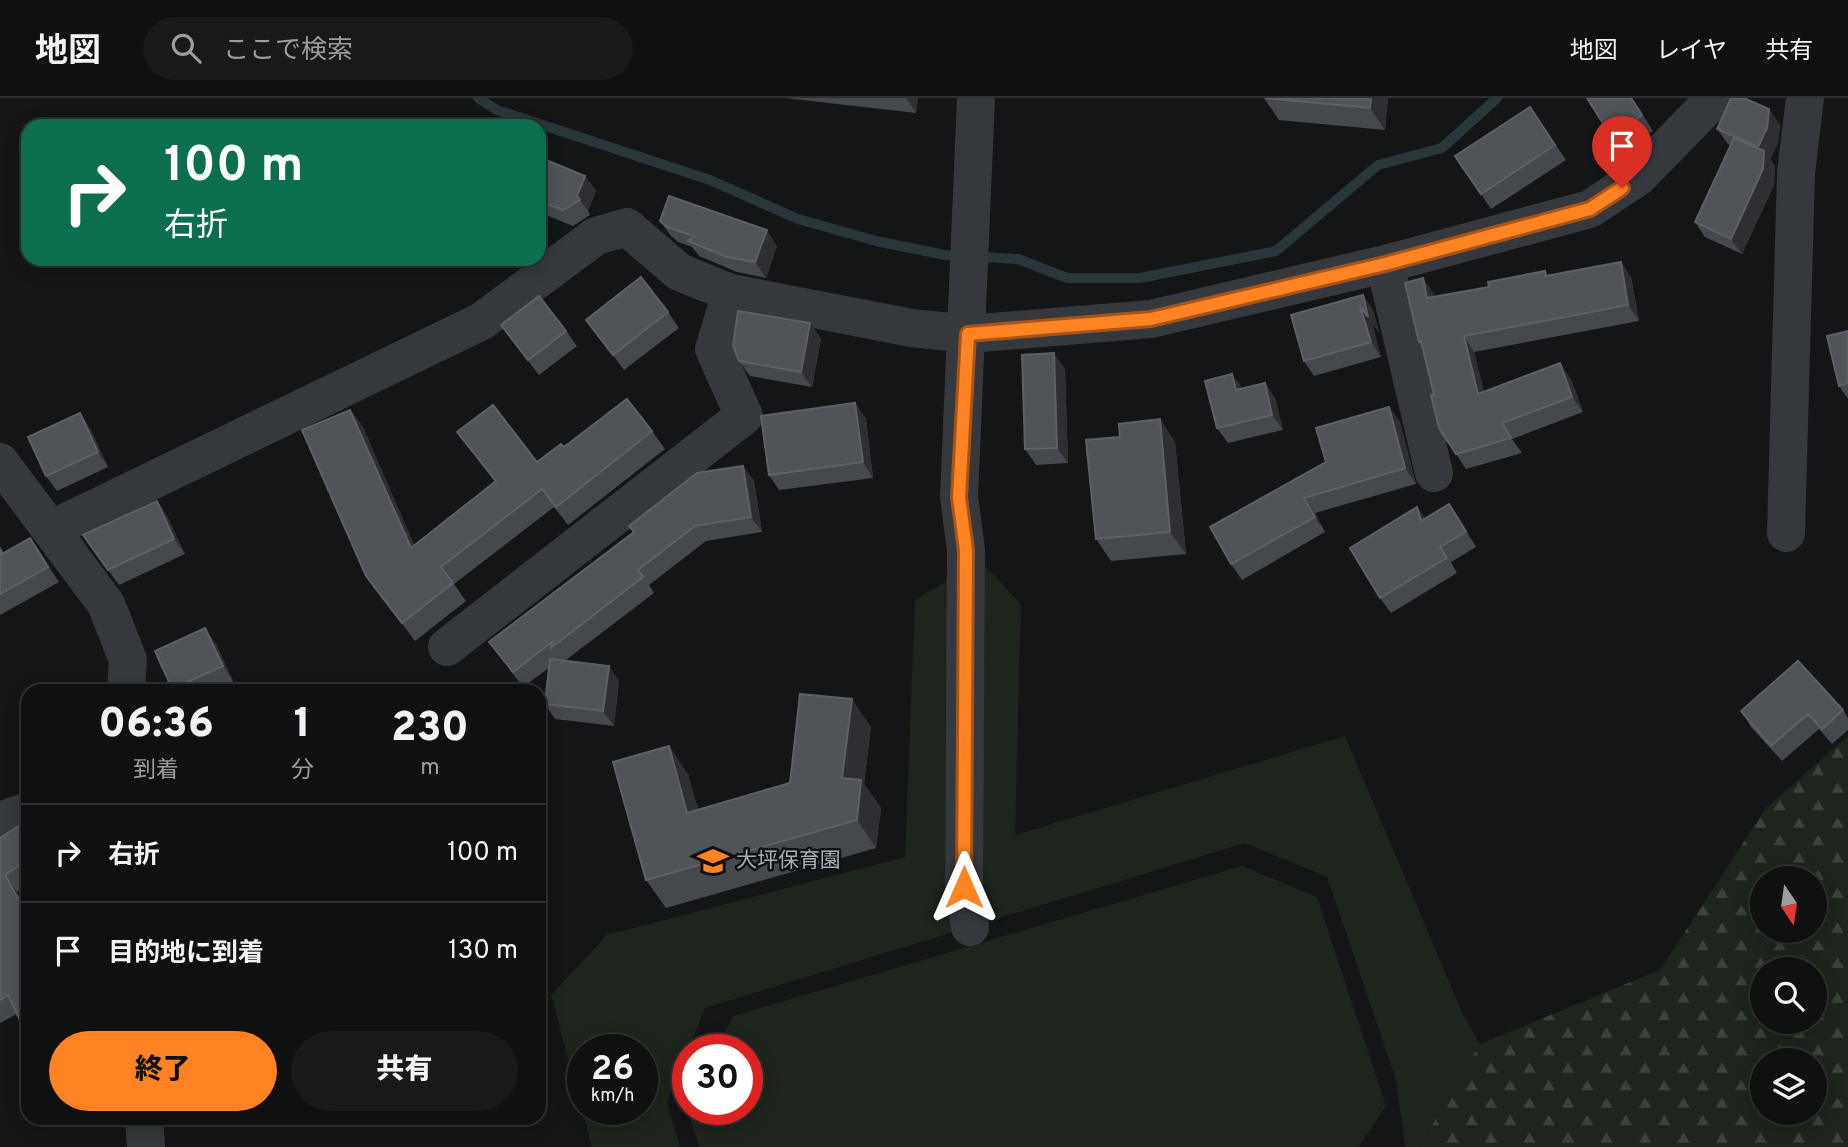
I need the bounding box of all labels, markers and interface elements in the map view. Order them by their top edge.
search box [143,17,633,80]
icon: search [167,29,205,67]
text: 地図 [35,32,101,74]
text: ここで検索 [223,35,353,68]
text: 地図 [1570,37,1618,67]
text: レイヤ [1656,37,1727,67]
text: 共有 [1765,37,1813,67]
pin [1592,116,1652,188]
icon: arrive [1603,127,1641,165]
text: 100 m [164,137,303,199]
icon: right [49,147,140,238]
text: 右折 [164,207,228,247]
text: 06:36 [98,699,214,752]
text: 1 [294,699,311,752]
text: 230 [391,703,469,756]
text: m [420,754,440,783]
text: 到着 [133,757,179,786]
text: 分 [291,757,314,786]
icon: right [49,834,87,872]
text: 100 m [447,837,518,870]
text: 右折 [108,840,160,873]
school or university icon: 大坪保育園 [696,844,730,878]
place label: 大坪保育園 [736,848,841,875]
position arrow [927,850,1001,924]
north arrow [1750,866,1827,943]
map controls [1750,866,1827,1125]
icon: arrive [49,932,87,970]
text: 130 m [448,935,518,968]
text: 目的地に到着 [108,938,264,971]
button: search [1750,957,1827,1034]
button: 終了 [49,1031,277,1111]
button: 共有 [291,1031,518,1111]
speed limit sign: 30 [672,1034,763,1125]
text: 26 [591,1048,634,1092]
button: layers [1750,1048,1827,1125]
text: km/h [591,1085,634,1108]

